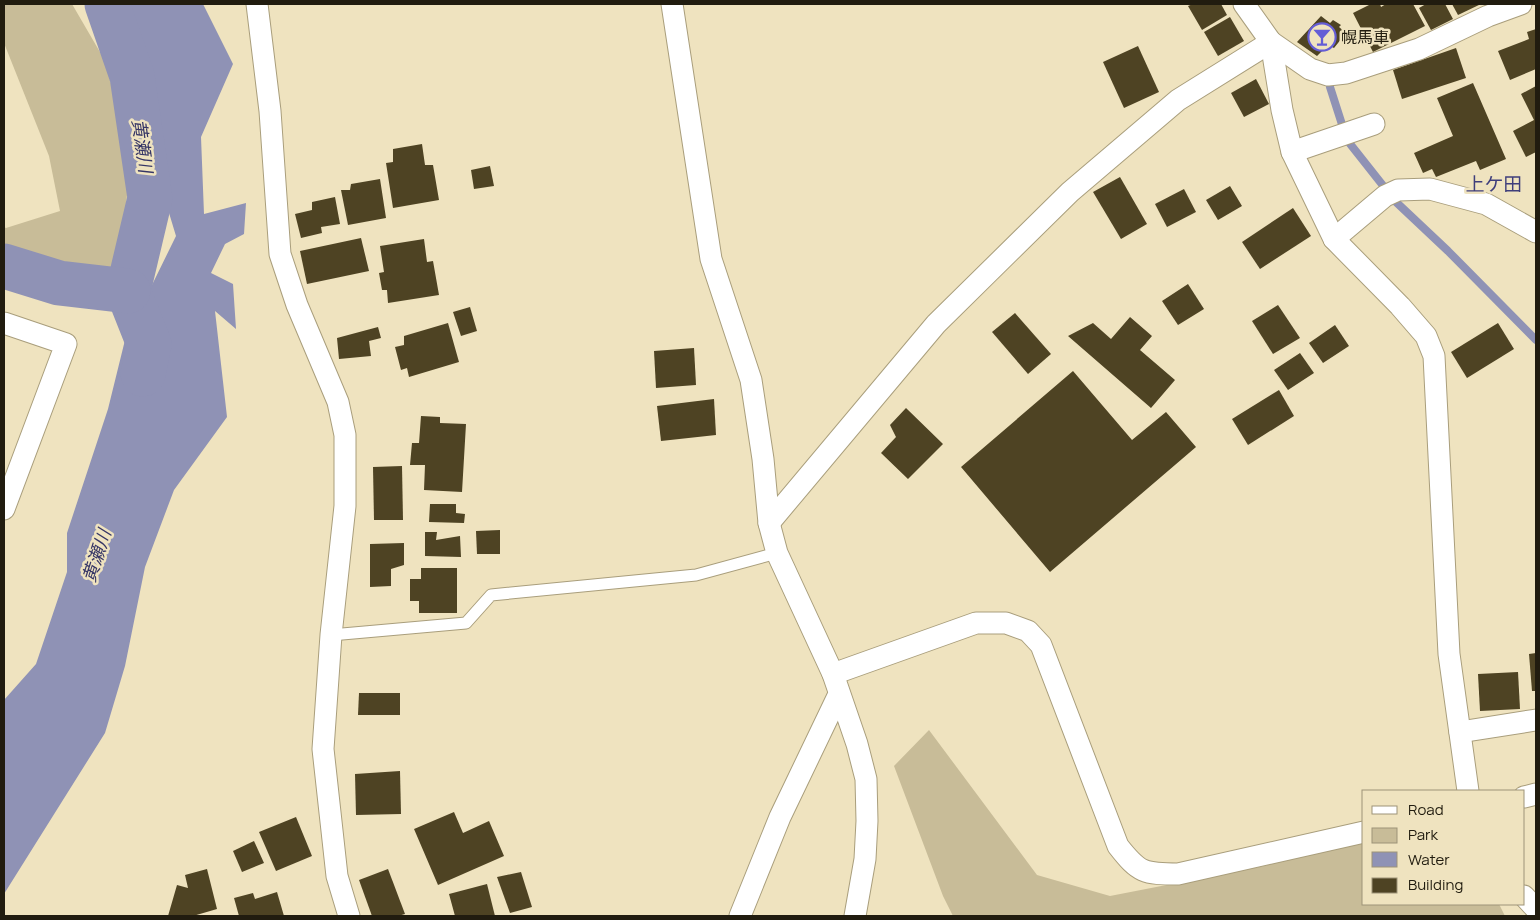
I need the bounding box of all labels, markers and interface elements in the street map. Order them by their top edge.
bar icon: 幌馬車 [1307,22,1337,52]
place label: 幌馬車 [1341,26,1389,48]
water label: 黄瀬川 [127,117,159,176]
district label: 上ケ田 [1465,171,1523,197]
water label: 黄瀬川 [76,524,116,585]
legend [1362,790,1525,905]
text: Road [1408,799,1444,820]
text: Park [1408,824,1438,845]
text: Water [1408,849,1450,870]
text: Building [1408,874,1463,895]

